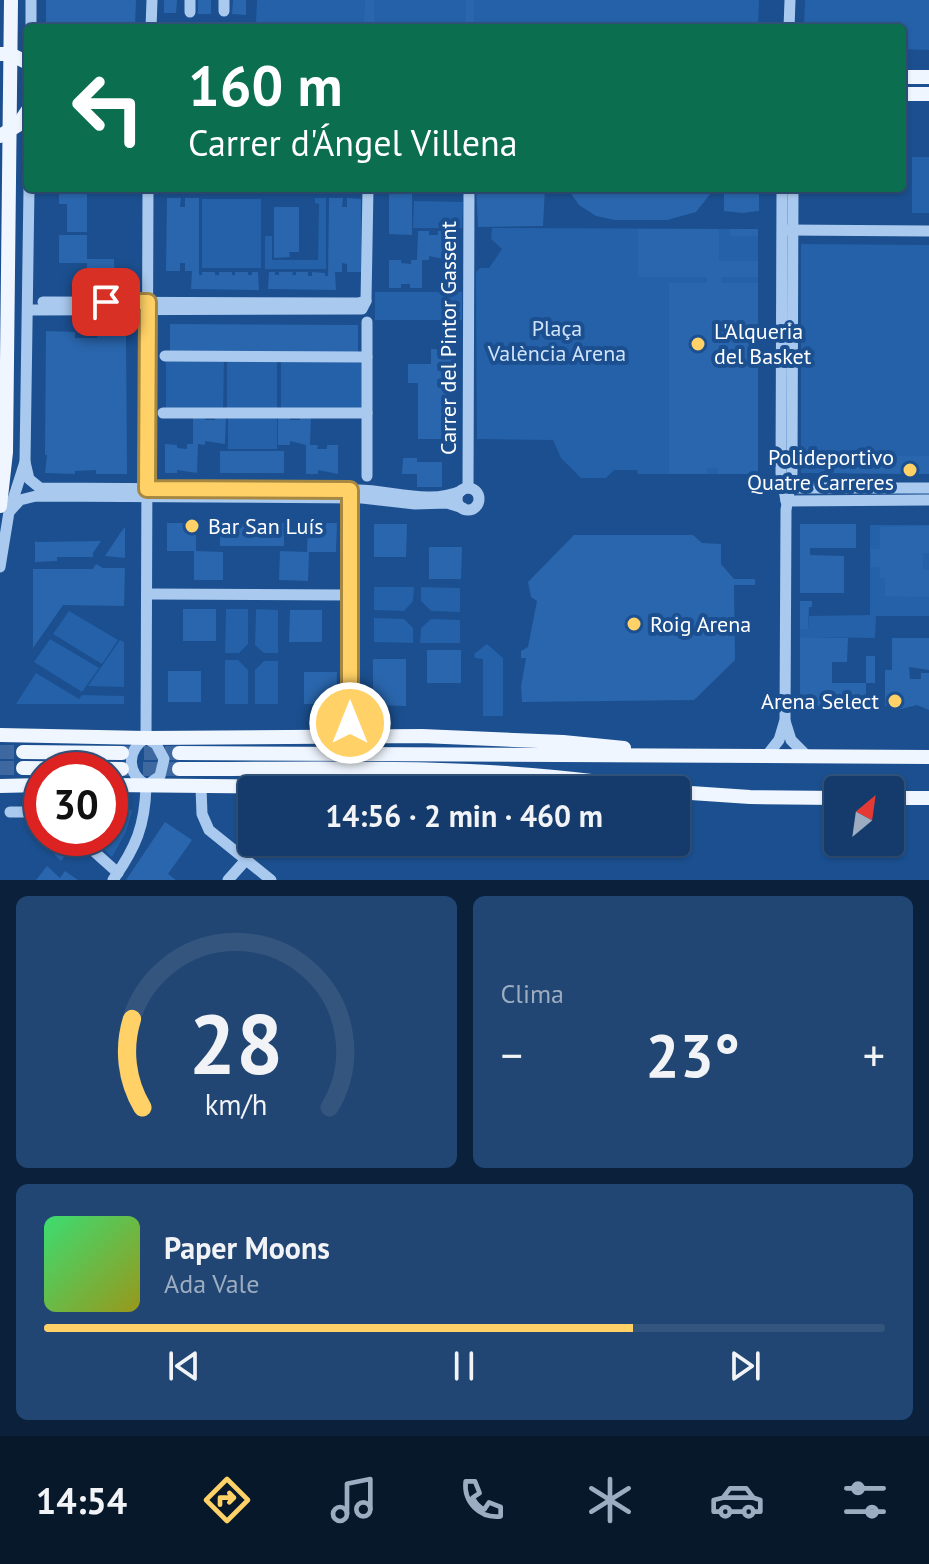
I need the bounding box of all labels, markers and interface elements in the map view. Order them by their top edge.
text: 160 m [188,49,343,121]
icon: left [56,56,160,160]
text: Carrer d'Ángel Villena [188,119,518,166]
street label: Carrer del Pintor Gassent [434,220,462,455]
pin [72,268,140,336]
icon: arrive [84,280,128,324]
park label: Plaça València Arena [487,314,626,367]
place label: L'Alqueria del Basket [714,317,812,370]
marker: L'Alqueria del Basket [689,335,707,353]
place label: Polideportivo Quatre Carreres [747,443,894,496]
marker: Polideportivo Quatre Carreres [901,461,919,479]
place label: Bar San Luís [208,512,324,540]
marker: Bar San Luís [183,517,201,535]
place label: Roig Arena [650,610,751,638]
marker: Roig Arena [625,615,643,633]
position arrow [308,681,392,765]
place label: Arena Select [761,687,880,715]
marker: Arena Select [886,692,904,710]
speed limit sign: 30 [24,752,128,856]
north arrow [824,776,904,856]
map controls [824,776,904,856]
text: 14:56 · 2 min · 460 m [325,796,603,835]
text: Clima [501,977,564,1010]
text: 28 [189,989,283,1097]
text: 23° [646,1016,740,1094]
text: − [501,1026,523,1083]
text: + [863,1026,885,1083]
text: km/h [205,1086,268,1123]
text: Paper Moons [164,1228,330,1267]
text: Ada Vale [164,1267,259,1300]
icon: previous [162,1344,206,1388]
icon: pause [442,1344,486,1388]
icon: next [723,1344,767,1388]
icon: directions [199,1472,255,1528]
icon: music [326,1472,382,1528]
icon: phone [454,1472,510,1528]
icon: climate [582,1472,638,1528]
icon: car [709,1472,765,1528]
icon: filters [837,1472,893,1528]
text: 14:54 [36,1477,127,1524]

